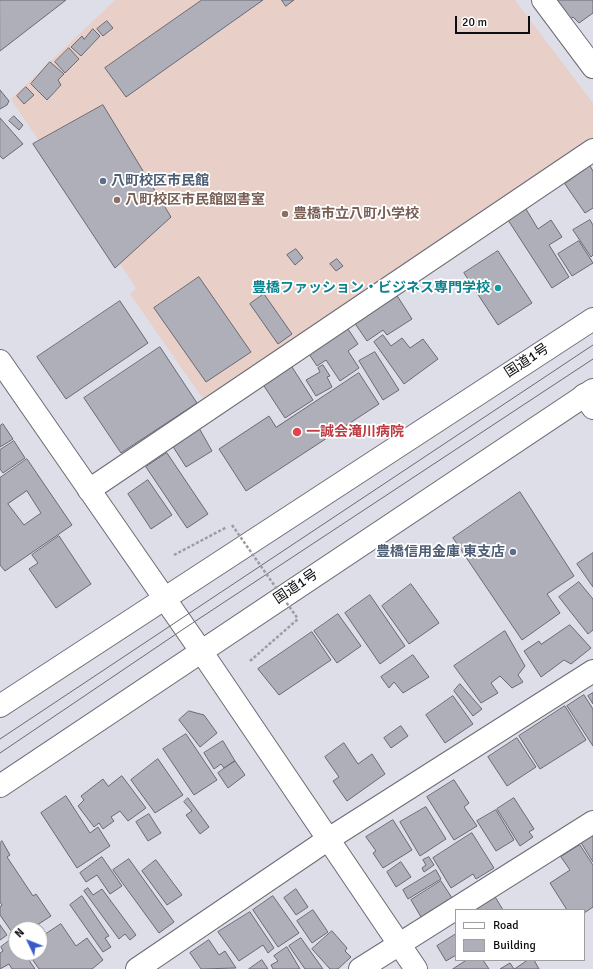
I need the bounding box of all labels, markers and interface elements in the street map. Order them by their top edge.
scale bar [457,8,532,34]
text: 20 m [462,15,487,30]
place label: 八町校区市民館 [111,173,209,189]
marker: 八町校区市民館 [98,176,108,186]
place label: 八町校区市民館図書室 [125,192,265,208]
marker: 八町校区市民館図書室 [112,195,122,205]
place label: 豊橋市立八町小学校 [293,206,419,222]
marker: 豊橋市立八町小学校 [280,209,290,219]
place label: 豊橋ファッション・ビジネス専門学校 [252,280,490,296]
marker: 豊橋ファッション・ビジネス専門学校 [493,283,503,293]
street label: 国道1号 [502,340,552,382]
place label: 一誠会滝川病院 [306,424,404,440]
marker: 一誠会滝川病院 [291,426,303,438]
place label: 豊橋信用金庫 東支店 [376,544,505,560]
marker: 豊橋信用金庫 東支店 [508,547,518,557]
street label: 国道1号 [271,566,321,608]
legend [455,909,585,961]
text: Road [493,918,519,933]
north arrow [8,921,48,961]
text: N [12,926,27,940]
text: Building [493,938,536,953]

